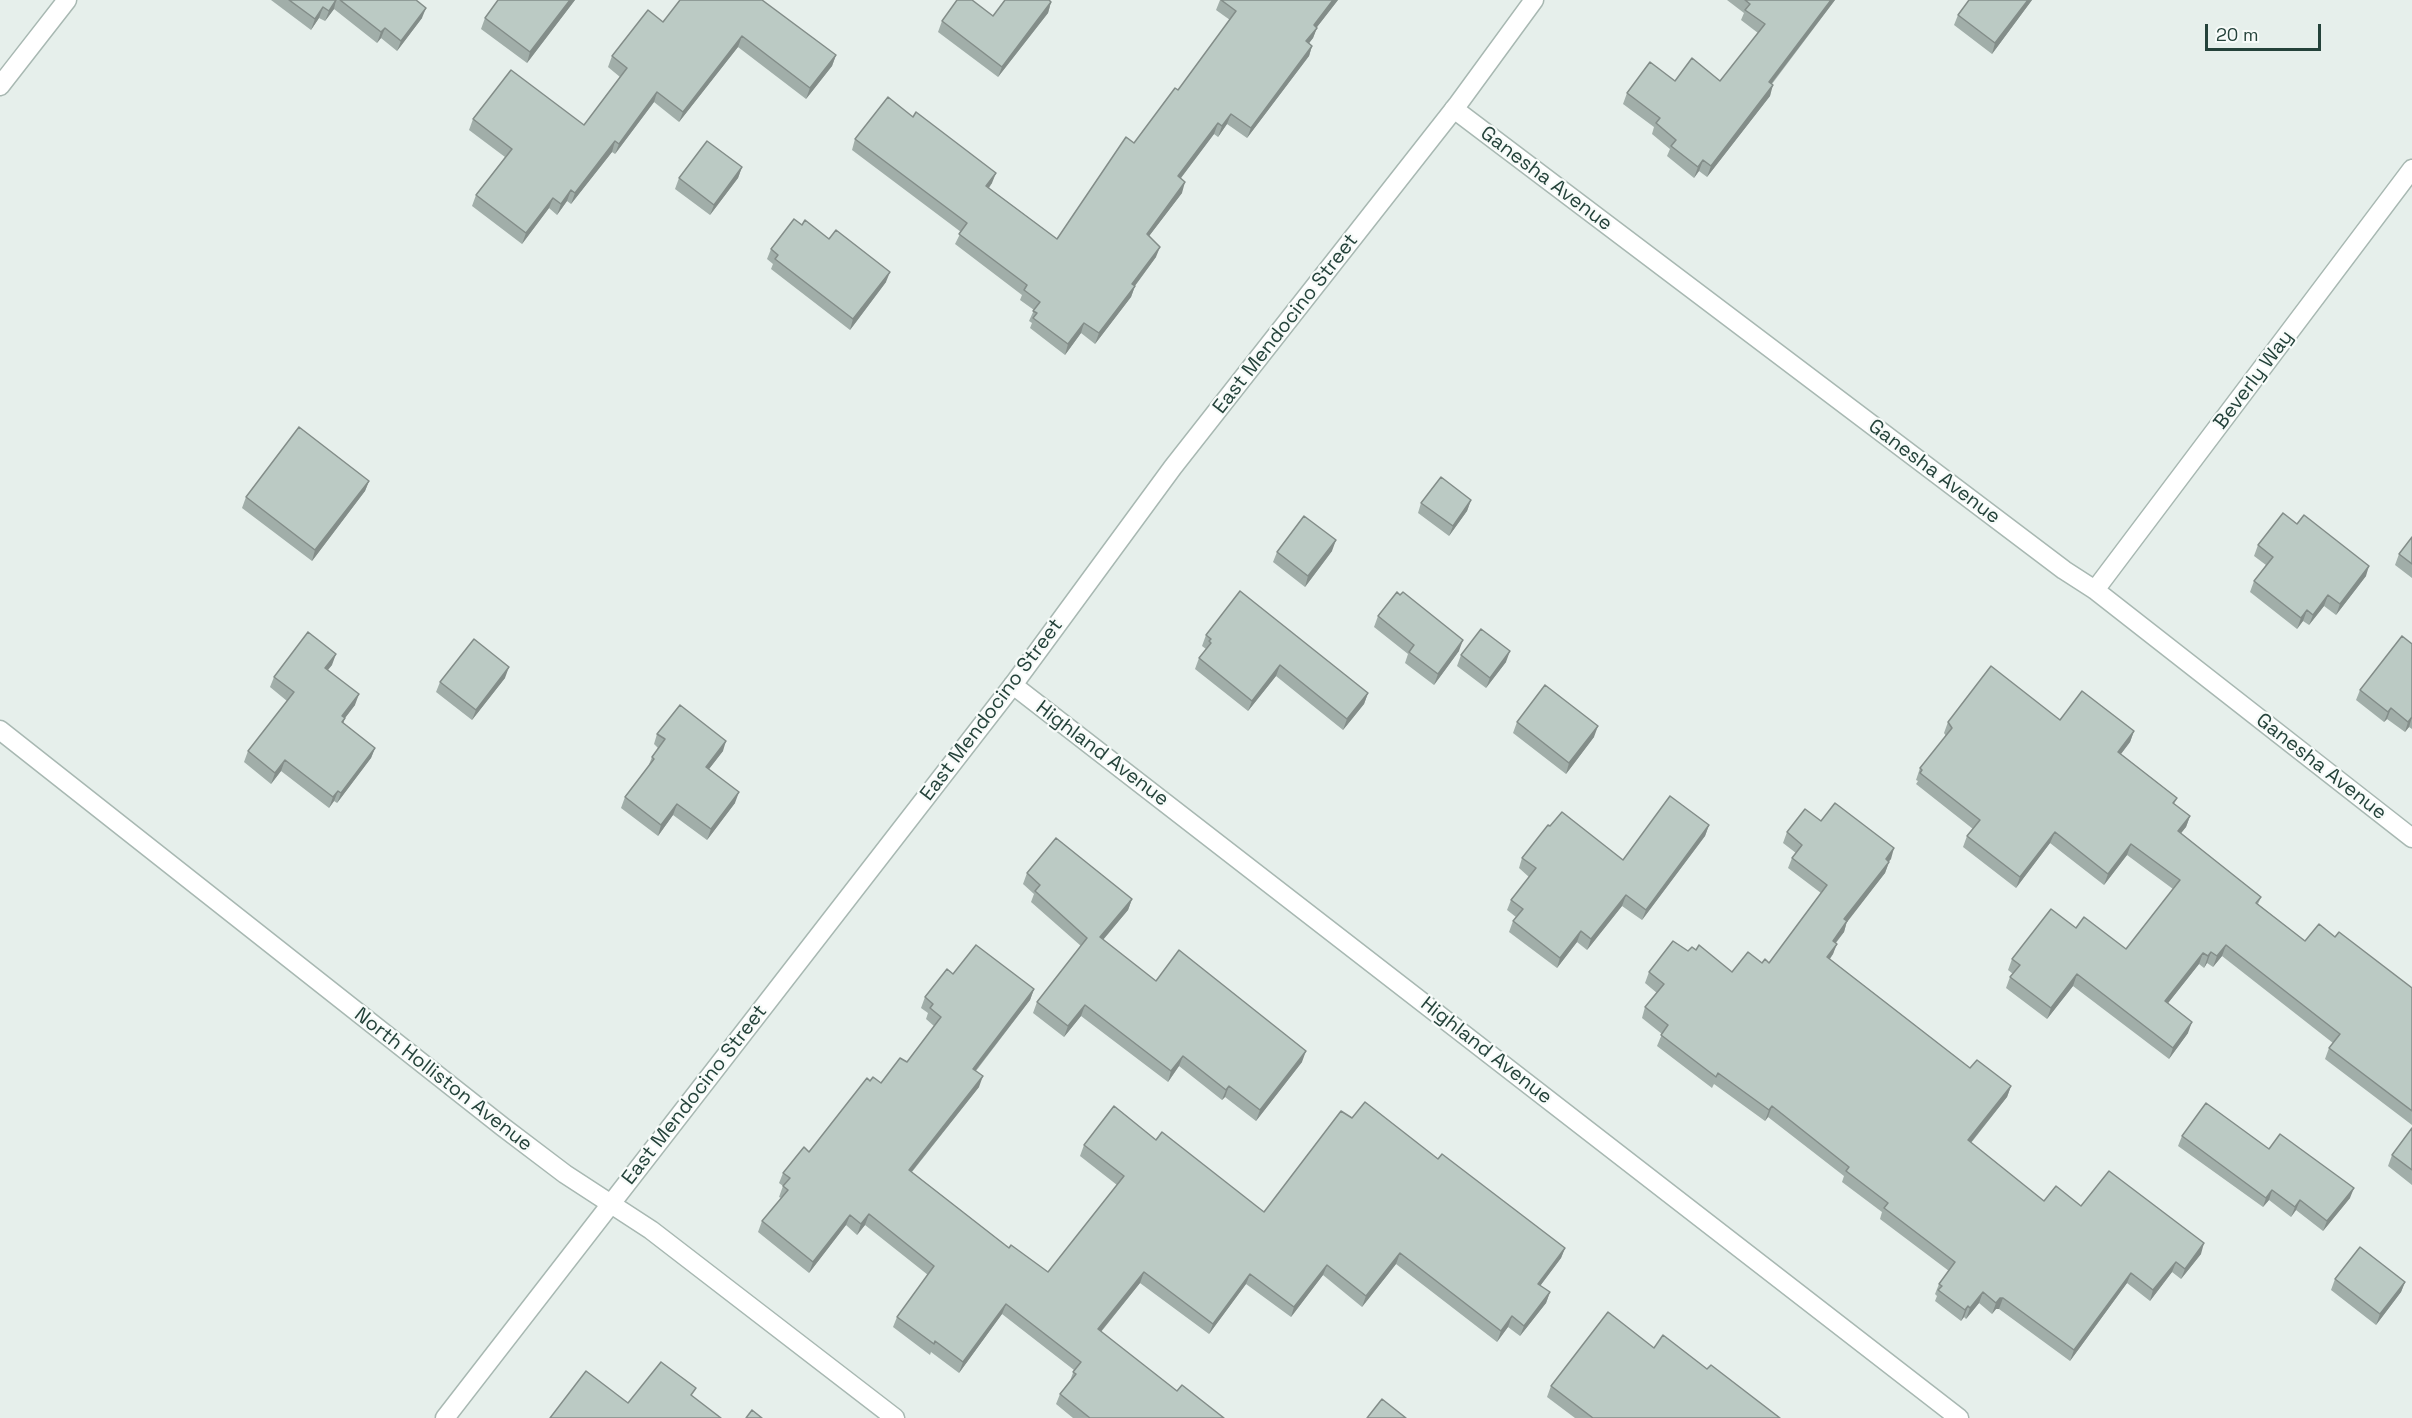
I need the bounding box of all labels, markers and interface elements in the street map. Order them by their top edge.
scale bar [2208,12,2324,50]
text: 20 m [2216,23,2259,46]
street label: Ganesha Avenue [1475,122,1617,236]
street label: East Mendocino Street [1208,229,1364,419]
street label: Beverly Way [2209,326,2299,434]
street label: Ganesha Avenue [1863,415,2005,529]
street label: East Mendocino Street [916,614,1068,806]
street label: Highland Avenue [1031,696,1173,812]
street label: Ganesha Avenue [2251,709,2391,825]
street label: Highland Avenue [1415,992,1557,1110]
street label: East Mendocino Street [617,1000,773,1190]
street label: North Holliston Avenue [349,1003,537,1157]

